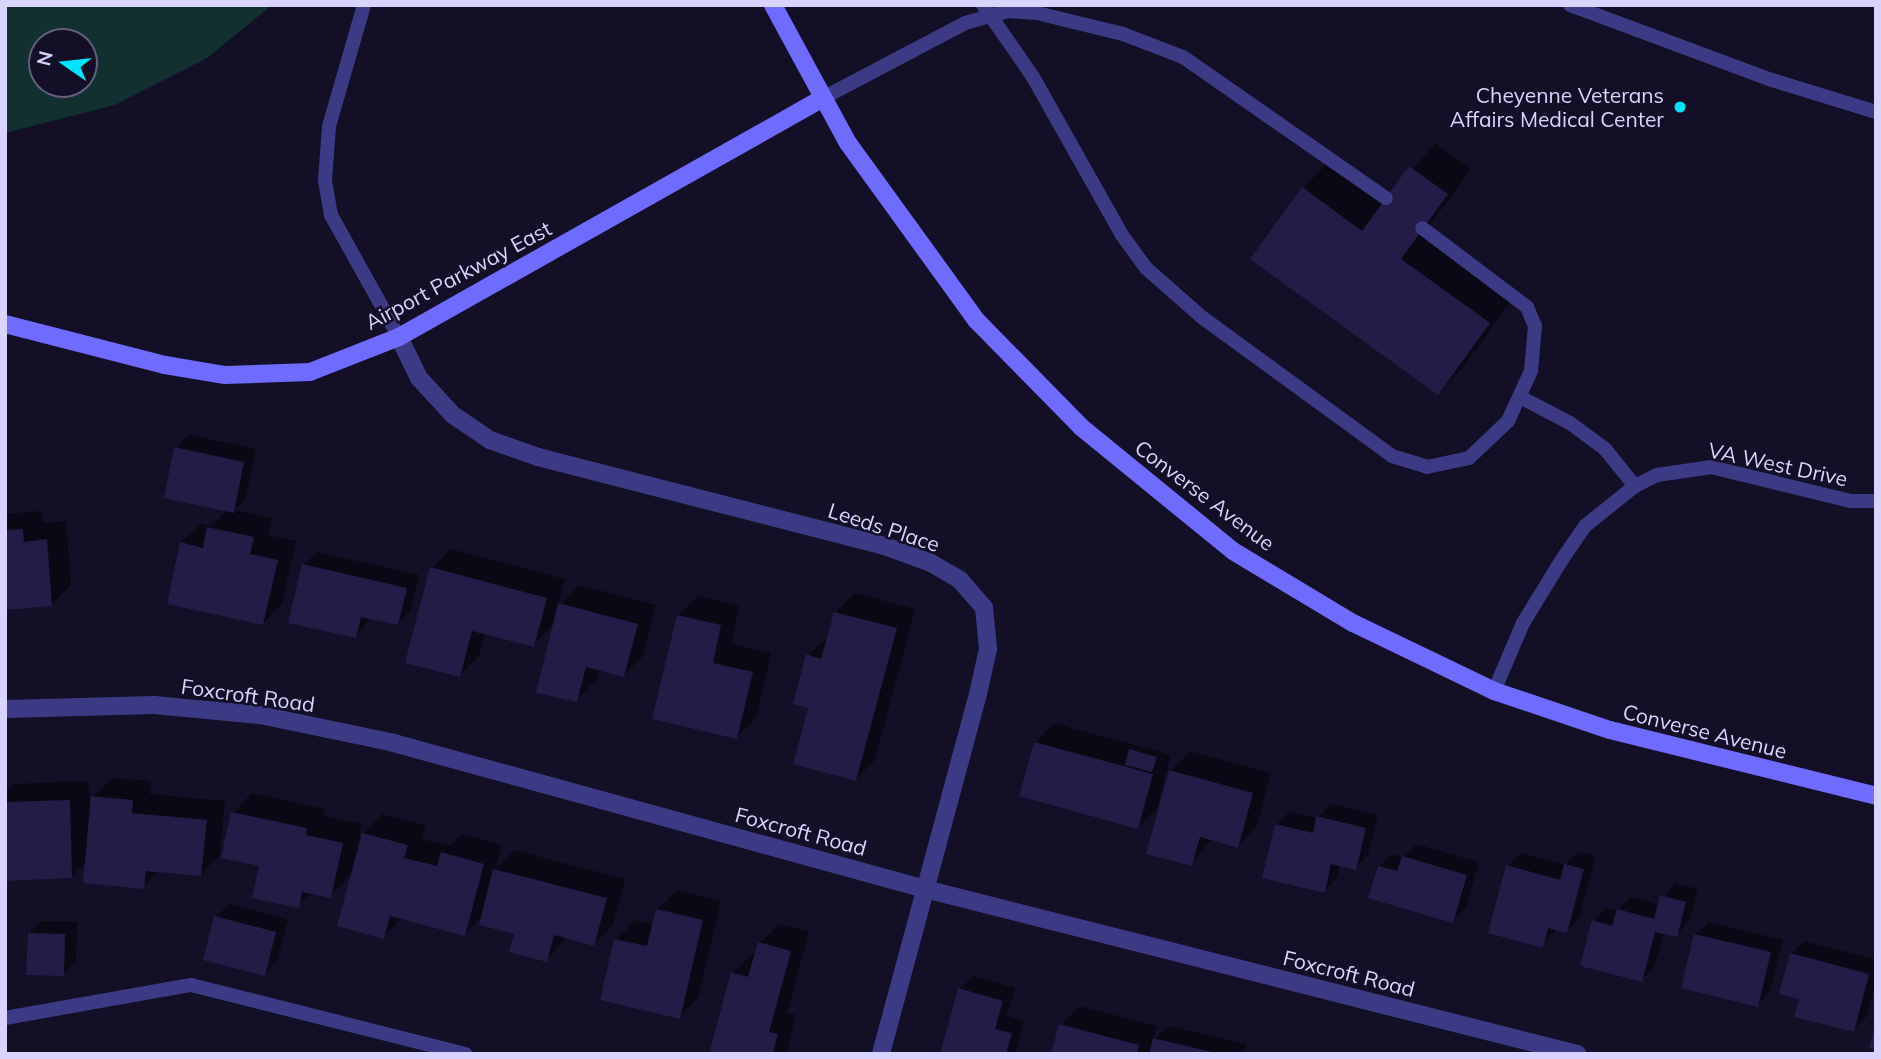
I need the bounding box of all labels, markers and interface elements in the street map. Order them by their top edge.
north arrow [28,28,98,98]
text: N [31,49,58,68]
place label: Cheyenne Veterans Affairs Medical Center [1450,82,1664,132]
marker: Cheyenne Veterans Affairs Medical Center [1670,97,1690,117]
street label: Airport Parkway East [361,215,555,335]
street label: Converse Avenue [1130,434,1280,556]
street label: VA West Drive [1706,437,1850,491]
street label: Leeds Place [825,497,943,557]
street label: Foxcroft Road [179,673,317,717]
street label: Converse Avenue [1620,698,1790,764]
street label: Foxcroft Road [733,801,869,861]
street label: Foxcroft Road [1281,944,1417,1002]

